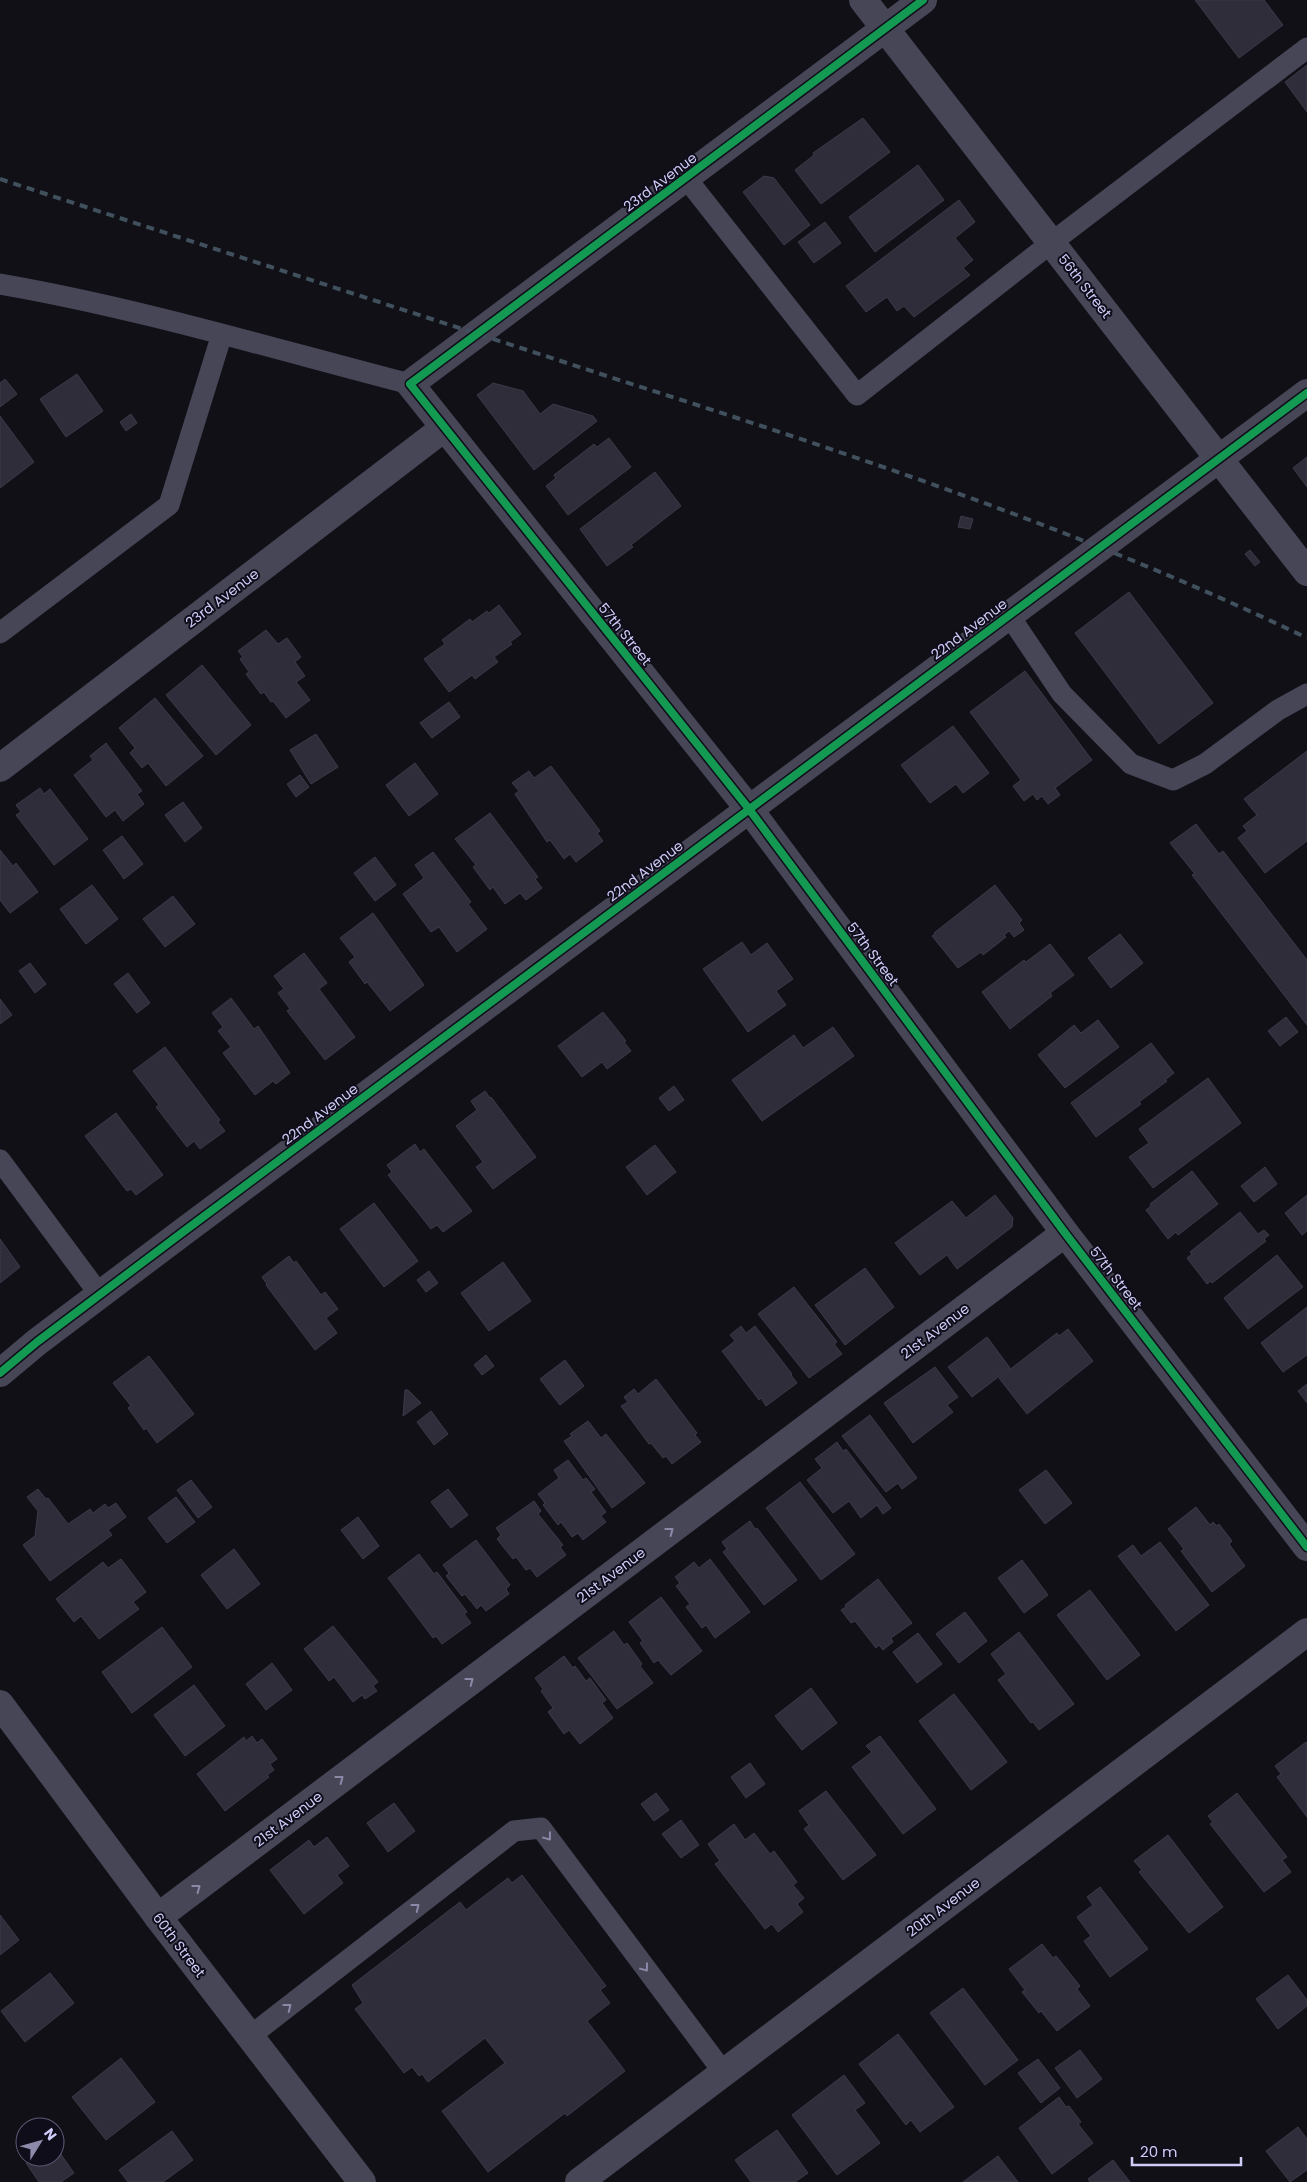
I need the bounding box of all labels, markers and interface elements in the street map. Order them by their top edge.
street label: 23rd Avenue [619,148,701,216]
street label: 56th Street [1054,250,1116,322]
street label: 23rd Avenue [181,564,263,632]
street label: 22nd Avenue [927,593,1012,664]
street label: 57th Street [594,598,656,670]
street label: 22nd Avenue [603,835,688,906]
street label: 57th Street [842,918,904,990]
street label: 22nd Avenue [278,1078,363,1149]
street label: 57th Street [1085,1242,1147,1314]
street label: 21st Avenue [897,1298,974,1363]
one-way arrow [664,1528,674,1537]
street label: 21st Avenue [573,1542,650,1607]
one-way arrow [464,1679,473,1687]
one-way arrow [334,1777,343,1785]
street label: 21st Avenue [250,1786,327,1851]
one-way arrow [542,1831,550,1840]
street label: 20th Avenue [902,1873,984,1941]
one-way arrow [191,1885,200,1893]
one-way arrow [410,1904,420,1913]
street label: 60th Street [148,1908,210,1982]
one-way arrow [639,1962,648,1972]
one-way arrow [282,2004,291,2012]
north arrow [15,2117,65,2167]
text: N [39,2124,62,2144]
scale bar [1132,2134,1241,2166]
text: 20 m [1140,2141,1178,2162]

